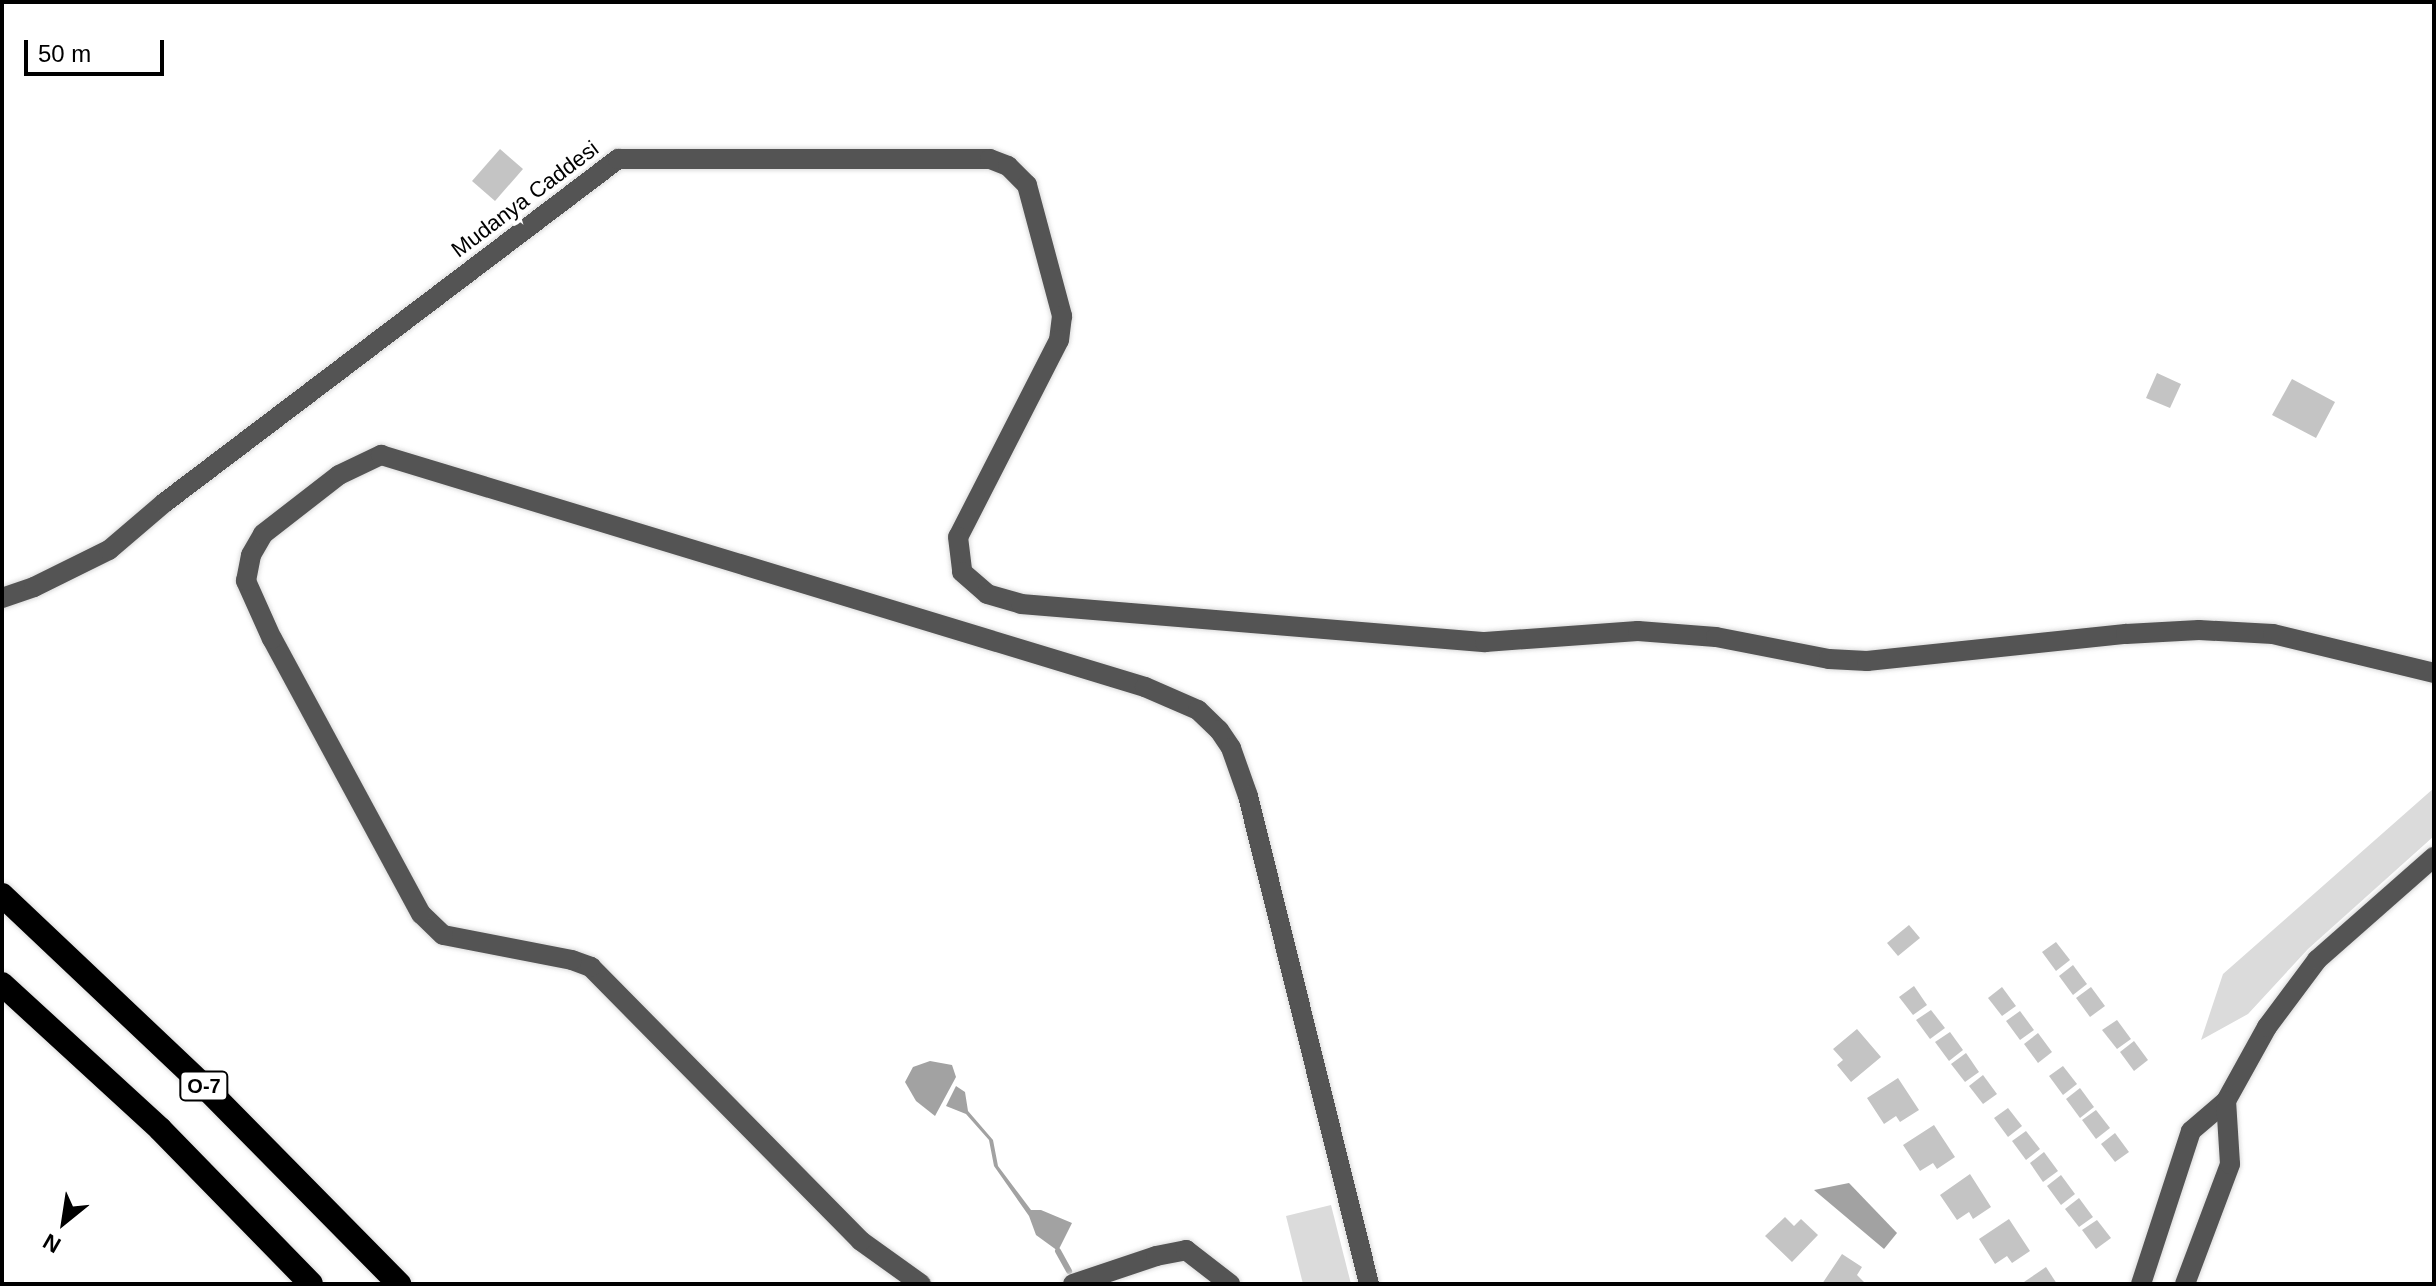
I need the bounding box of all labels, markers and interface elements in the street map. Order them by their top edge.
scale bar [28,24,168,74]
text: 50 m [38,40,91,67]
street label: Mudanya Caddesi [446,135,604,263]
road number: O-7 [178,1070,230,1102]
north arrow [24,1182,104,1262]
text: N [39,1228,65,1258]

